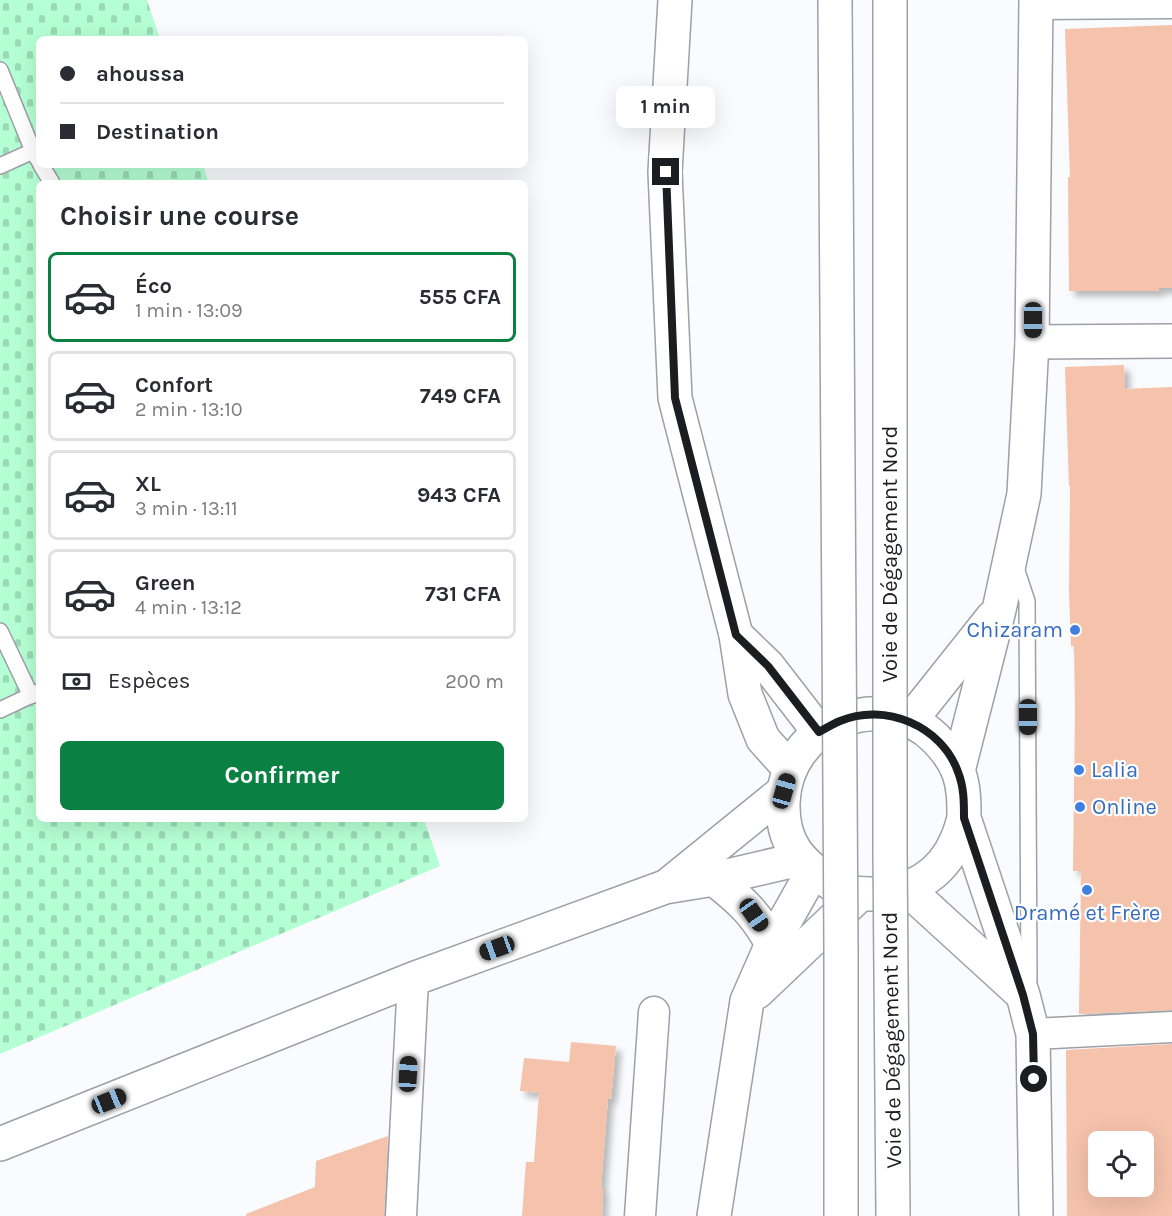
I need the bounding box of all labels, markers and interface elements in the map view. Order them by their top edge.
text: ahoussa [96,61,185,87]
callout: 1 min [616,85,716,127]
text: 1 min [640,95,691,118]
text: Destination [96,119,219,145]
route end [652,158,679,185]
text: Choisir une course [60,200,299,232]
icon: car [63,270,117,324]
text: Éco [135,273,172,299]
text: 555 CFA [419,284,501,310]
text: 1 min · 13:09 [135,299,243,322]
car [1024,302,1042,338]
icon: car [63,369,117,423]
text: Confort [135,372,213,398]
text: 749 CFA [420,383,501,409]
text: 2 min · 13:10 [135,398,243,421]
street label: Voie de Dégagement Nord [877,425,903,683]
icon: car [63,468,117,522]
text: XL [135,471,161,497]
text: 943 CFA [417,482,501,508]
text: 3 min · 13:11 [135,497,238,520]
icon: car [63,567,117,621]
text: Green [135,570,196,596]
text: 731 CFA [425,581,501,607]
text: 4 min · 13:12 [135,596,242,619]
place label: Chizaram [966,617,1063,643]
marker: Chizaram [1068,623,1082,637]
icon: cash [60,665,93,698]
text: Espèces [108,668,190,694]
text: 200 m [445,670,504,693]
car [1019,699,1037,735]
button: Confirmer [60,741,504,810]
place label: Lalia [1091,757,1138,783]
marker: Lalia [1072,763,1086,777]
car [770,771,798,811]
place label: Online [1092,794,1157,820]
marker: Online [1073,800,1087,814]
marker: Dramé et Frère [1080,883,1094,897]
car [736,895,772,935]
place label: Dramé et Frère [1014,900,1160,926]
street label: Voie de Dégagement Nord [877,911,907,1169]
car [477,933,517,963]
car [398,1056,418,1092]
route start [1020,1065,1047,1092]
car [89,1086,129,1116]
map controls [1088,1131,1154,1197]
button: locate [1088,1131,1154,1197]

